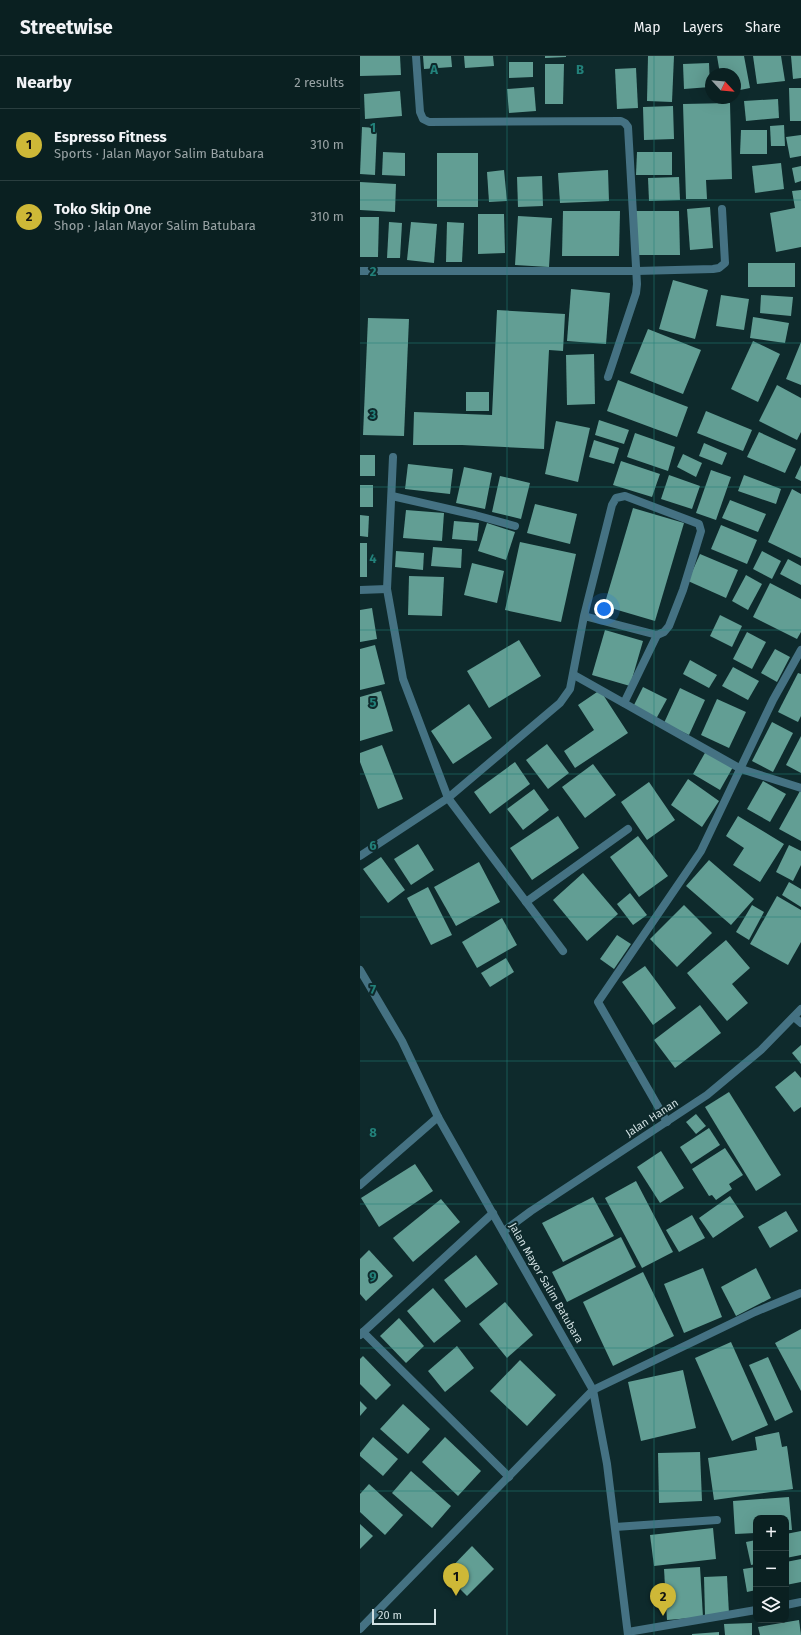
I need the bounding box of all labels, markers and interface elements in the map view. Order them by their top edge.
text: Streetwise [20,16,113,39]
text: Map [634,19,660,36]
text: Layers [682,19,723,36]
text: Share [745,19,781,36]
text: A [429,62,438,77]
text: B [576,62,584,77]
north arrow [705,68,741,104]
text: Nearby [16,72,71,93]
text: 2 results [294,75,344,90]
text: 1 [370,120,376,135]
text: Espresso Fitness [54,128,167,146]
text: 1 [26,137,32,152]
text: 310 m [310,137,344,152]
text: Sports · Jalan Mayor Salim Batubara [54,146,264,161]
text: Toko Skip One [54,200,151,218]
text: 2 [26,209,32,224]
text: 310 m [310,209,344,224]
text: Shop · Jalan Mayor Salim Batubara [54,218,256,233]
text: 2 [370,264,377,279]
text: 3 [369,407,377,422]
text: 4 [369,551,377,566]
your location [594,599,614,619]
text: 5 [370,695,377,710]
text: 6 [369,838,377,853]
text: 7 [370,982,376,997]
street label: Jalan Hanan [623,1096,681,1140]
text: 8 [369,1125,377,1140]
street label: Jalan Mayor Salim Batubara [506,1220,586,1346]
text: 9 [369,1269,377,1284]
map controls [753,1515,789,1623]
button: + [753,1515,789,1551]
button: − [753,1551,789,1587]
pin: 1 [443,1563,469,1596]
pin: 2 [650,1583,676,1616]
button: layers [753,1587,789,1623]
scale bar [372,1607,436,1626]
text: 20 m [378,1609,402,1622]

